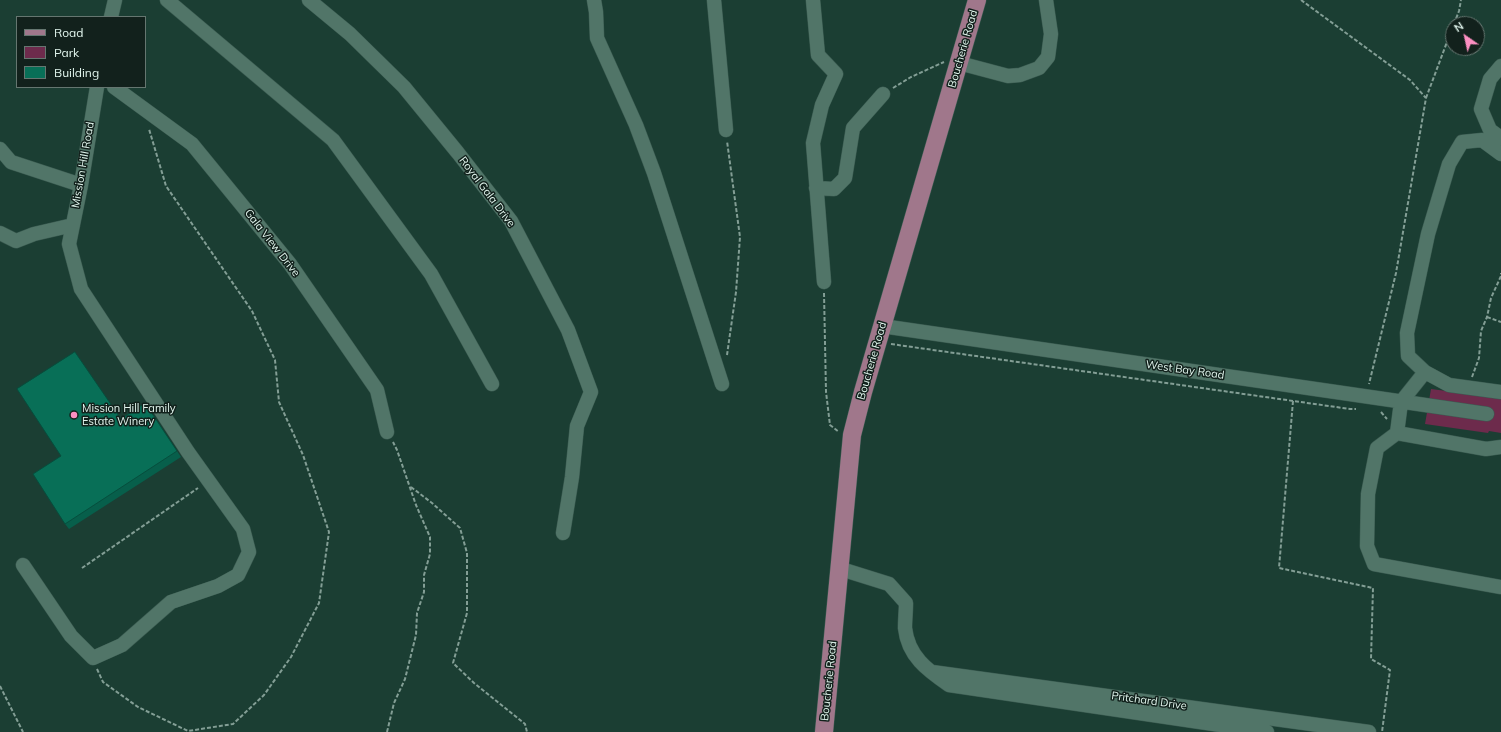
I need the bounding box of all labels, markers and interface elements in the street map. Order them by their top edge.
street label: Boucherie Road [946,9,980,89]
legend [16,16,146,88]
north arrow [1445,16,1485,56]
text: N [1451,19,1466,35]
text: Road [54,25,83,40]
text: Park [54,45,79,60]
text: Building [54,65,99,80]
street label: Mission Hill Road [69,121,97,209]
street label: Royal Gala Drive [456,154,518,230]
street label: Gala View Drive [242,207,302,279]
street label: Boucherie Road [855,321,889,401]
street label: West Bay Road [1145,358,1225,382]
place label: Mission Hill Family Estate Winery [82,402,176,428]
marker: Mission Hill Family Estate Winery [69,410,79,420]
street label: Boucherie Road [818,640,840,722]
street label: Pritchard Drive [1110,689,1188,713]

